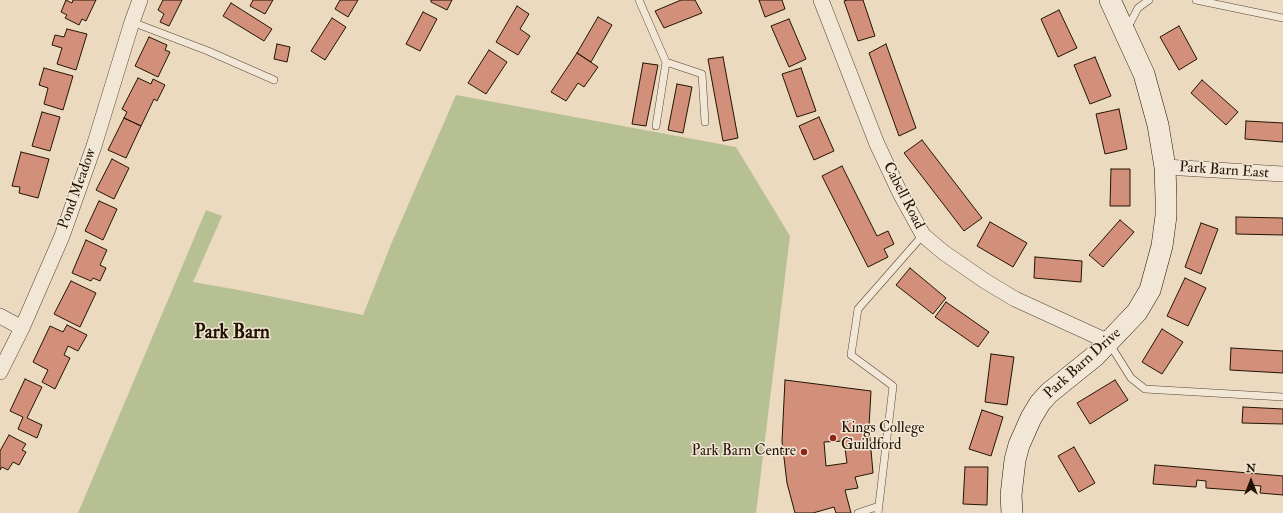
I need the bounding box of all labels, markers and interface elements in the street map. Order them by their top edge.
street label: Pond Meadow [55,146,101,232]
street label: Cabell Road [878,159,928,233]
street label: Park Barn East [1179,159,1269,183]
district label: Park Barn [194,323,270,345]
street label: Park Barn Drive [1041,325,1125,403]
place label: Kings College Guildford [841,420,925,455]
marker: Kings College Guildford [828,433,838,443]
place label: Park Barn Centre [691,443,796,461]
marker: Park Barn Centre [799,447,809,457]
north arrow [1231,461,1271,501]
text: N [1246,462,1256,475]

